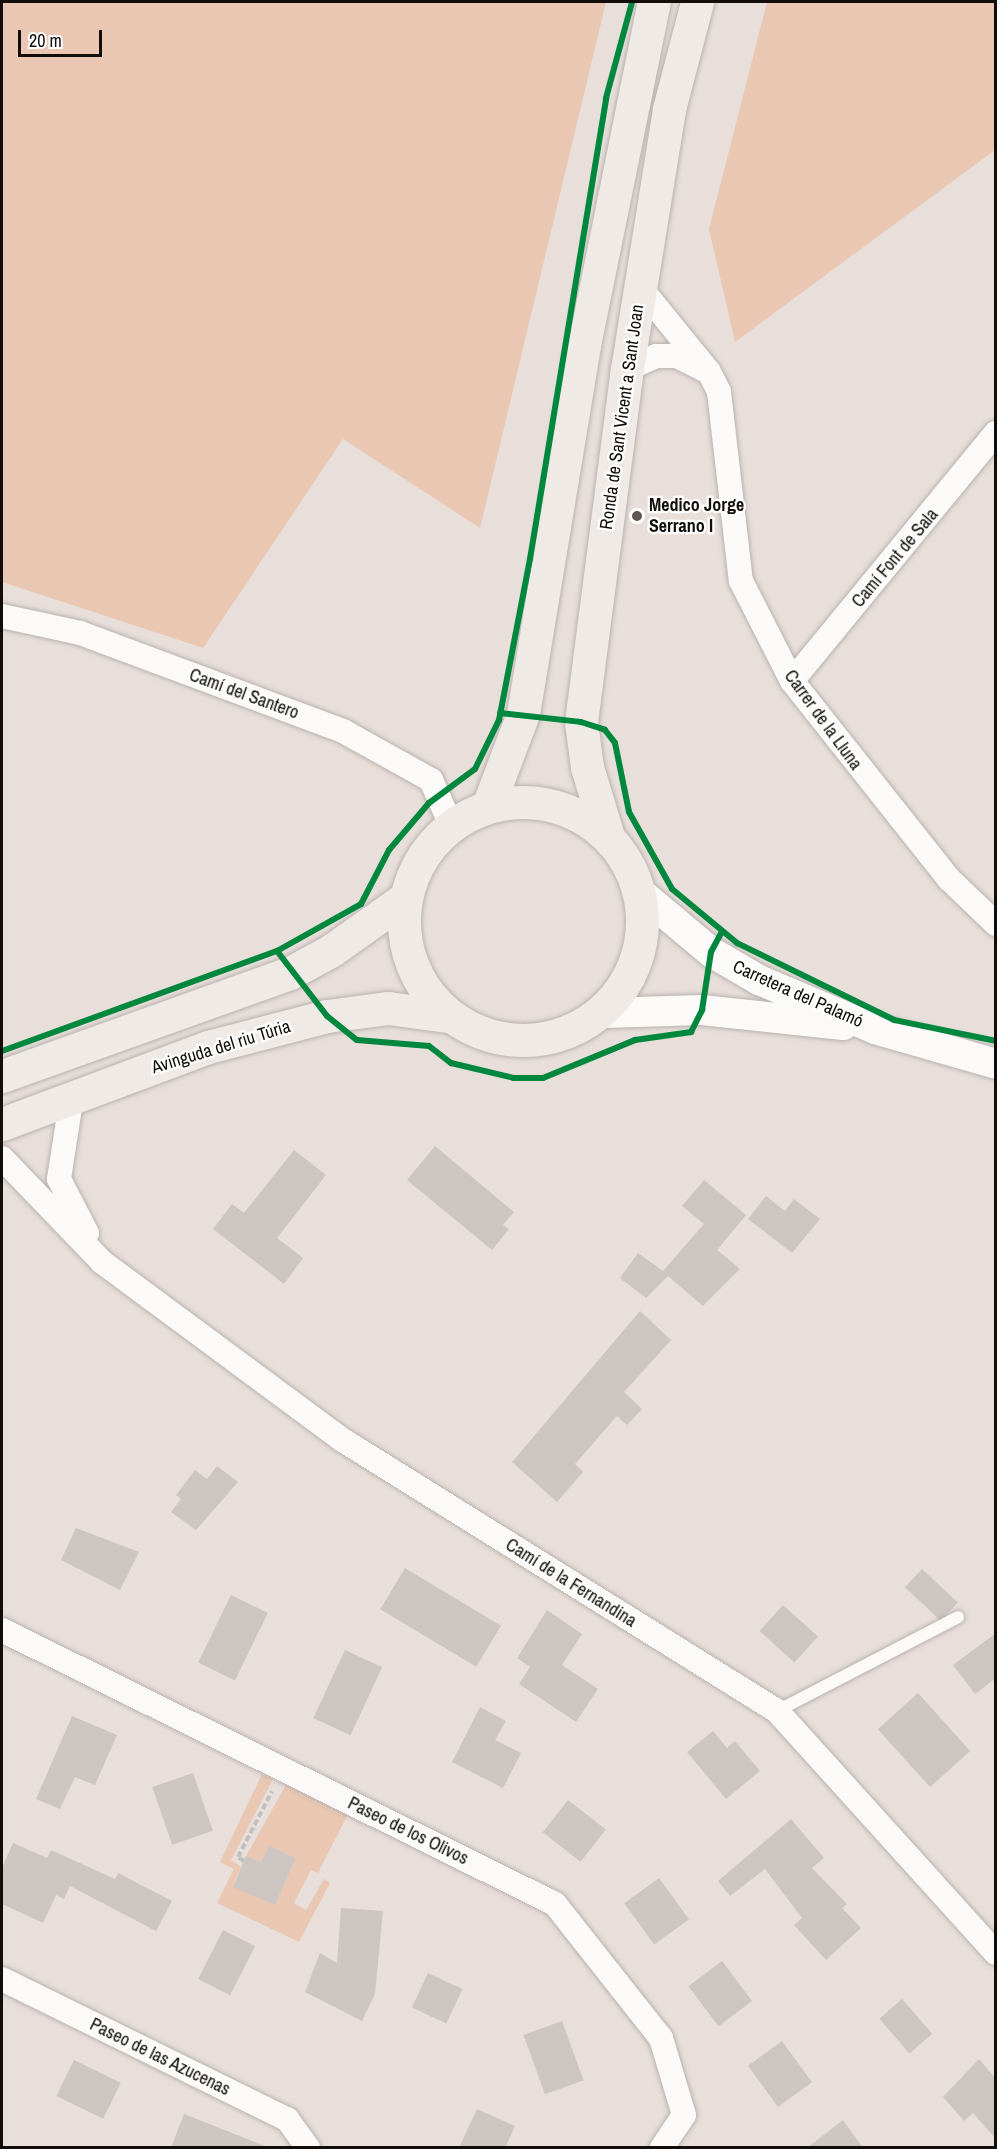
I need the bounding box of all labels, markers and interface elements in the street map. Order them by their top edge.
scale bar [21,18,105,56]
text: 20 m [29,28,62,53]
street label: Ronda de Sant Vicent a Sant Joan [596,303,648,531]
place label: Medico Jorge Serrano I [649,495,744,538]
street label: Camí Font de Sala [847,504,943,612]
marker: Medico Jorge Serrano I [630,509,644,523]
street label: Camí del Santero [186,664,302,724]
street label: Carrer de la Lluna [780,666,866,774]
street label: Carretera del Palamó [730,956,866,1032]
street label: Avinguda del riu Túria [149,1016,293,1078]
street label: Camí de la Fernandina [502,1534,640,1632]
street label: Paseo de los Olivos [344,1793,472,1869]
street label: Paseo de las Azucenas [86,2013,234,2101]

